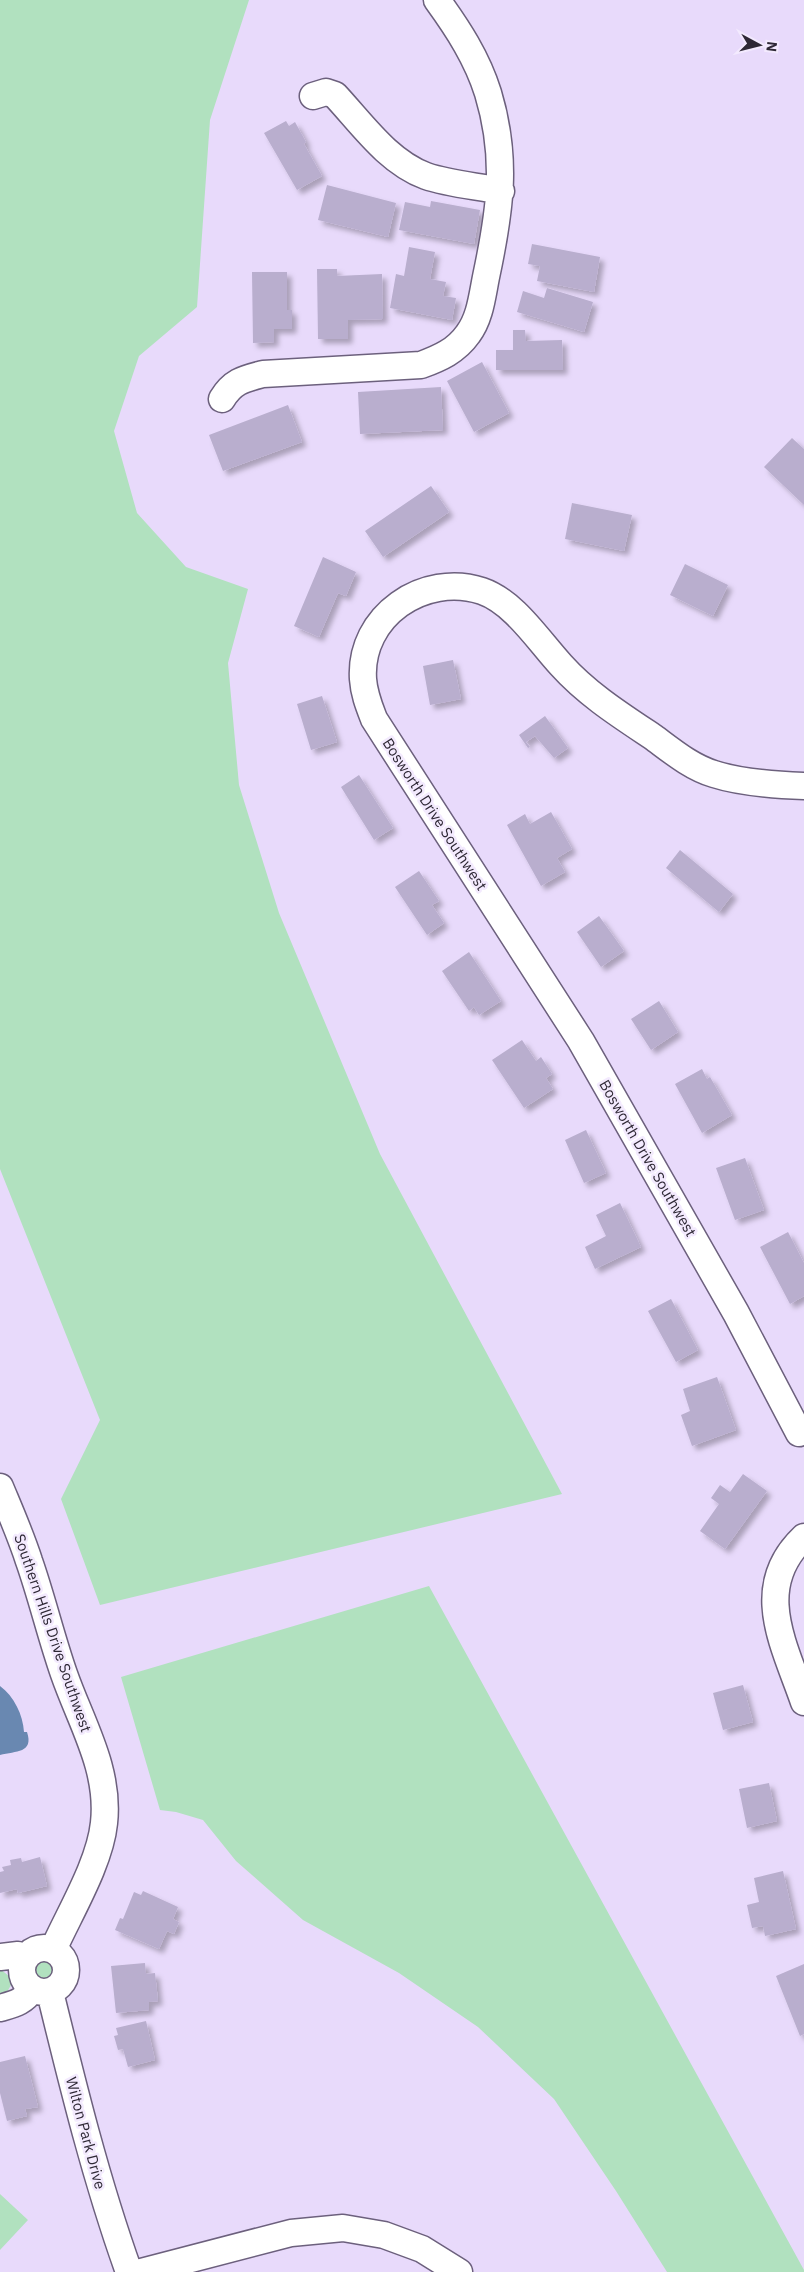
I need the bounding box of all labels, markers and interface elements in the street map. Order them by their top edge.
north arrow [734,20,784,70]
text: N [762,40,781,53]
street label: Bosworth Drive Southwest [379,734,491,894]
street label: Bosworth Drive Southwest [595,1076,701,1240]
street label: Southern Hills Drive Southwest [10,1531,96,1735]
street label: Wilton Park Drive [62,2075,110,2191]

